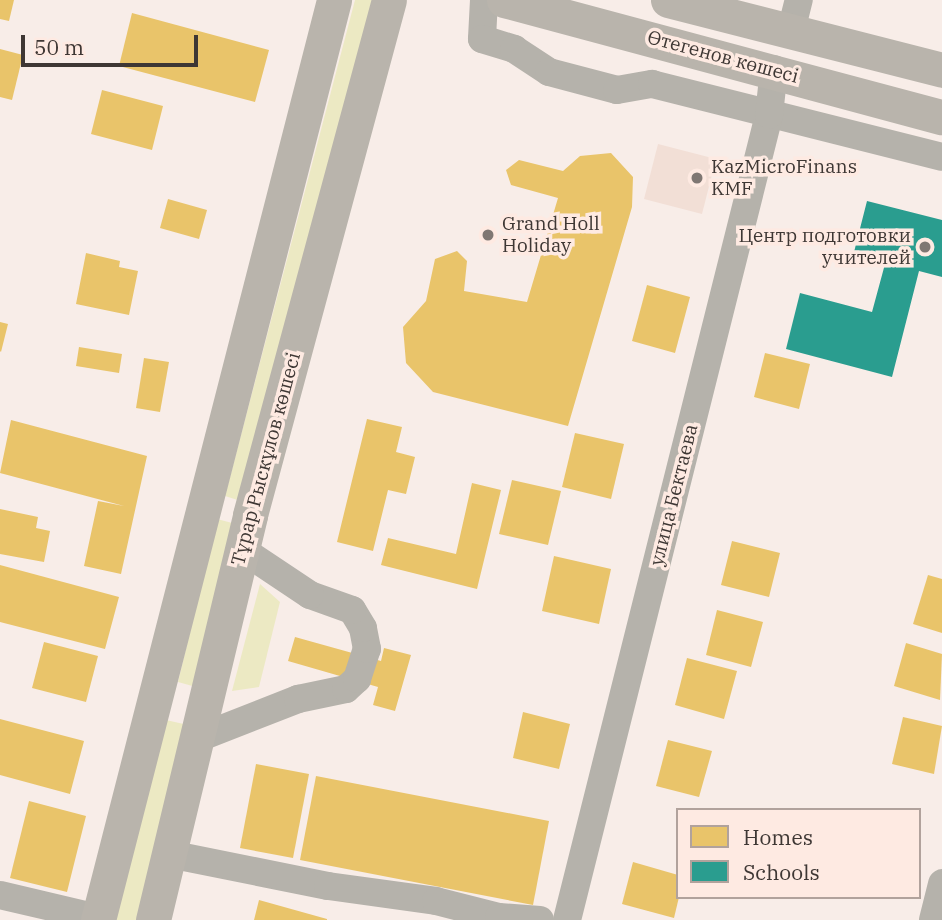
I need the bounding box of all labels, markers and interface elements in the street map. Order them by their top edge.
scale bar [24,21,201,65]
street label: Өтегенов көшесі [645,26,801,88]
text: 50 m [34,33,84,61]
place label: KazMicroFinans KMF [711,156,857,200]
marker: KazMicroFinans KMF [689,170,705,186]
place label: Grand Holl Holiday [502,213,600,257]
place label: Центр подготовки учителей [738,225,911,269]
marker: Grand Holl Holiday [480,227,496,243]
marker: Центр подготовки учителей [917,239,933,255]
street label: Тұрар Рыскұлов көшесі [227,350,305,568]
street label: улица Бектаева [645,422,703,568]
legend [676,808,921,899]
text: Homes [743,823,813,851]
text: Schools [743,858,820,886]

